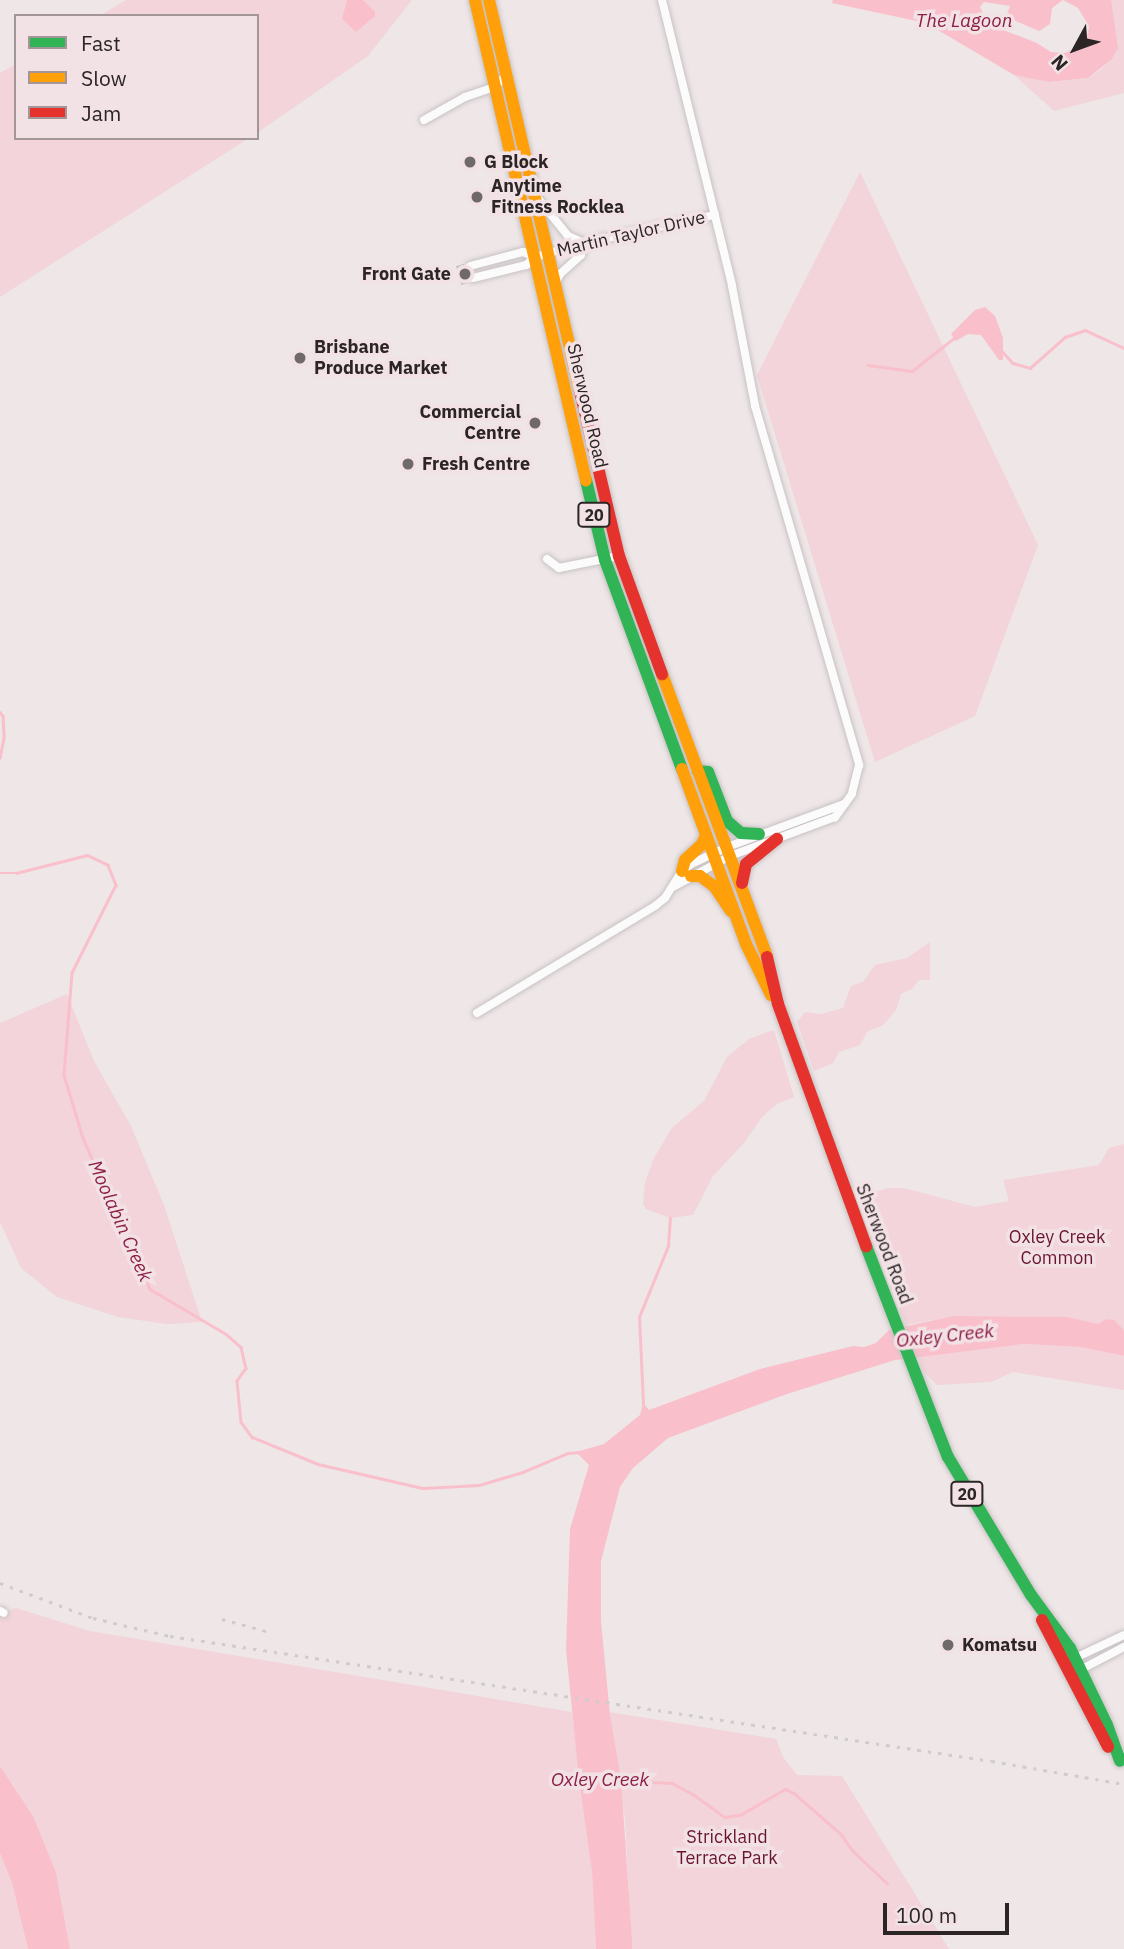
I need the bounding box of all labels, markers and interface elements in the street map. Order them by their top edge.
water label: The Lagoon [916,10,1012,32]
legend [14,14,259,140]
north arrow [1040,14,1110,84]
text: Fast [81,29,121,57]
text: N [1046,50,1073,76]
text: Slow [81,64,127,92]
text: Jam [81,99,121,127]
place label: G Block [484,151,548,173]
marker: G Block [462,154,478,170]
place label: Anytime Fitness Rocklea [491,176,624,218]
marker: Anytime Fitness Rocklea [469,189,485,205]
street label: Martin Taylor Drive [555,206,707,262]
place label: Front Gate [362,263,451,285]
marker: Front Gate [457,266,473,282]
place label: Brisbane Produce Market [314,337,447,380]
street label: Sherwood Road [562,342,612,470]
marker: Brisbane Produce Market [292,350,308,366]
place label: Commercial Centre [419,402,521,444]
marker: Commercial Centre [527,415,543,431]
place label: Fresh Centre [422,453,530,475]
marker: Fresh Centre [400,456,416,472]
road number: 20 [576,502,612,528]
water label: Moolabin Creek [83,1157,157,1285]
street label: Sherwood Road [851,1181,917,1307]
park label: Oxley Creek Common [1009,1227,1105,1270]
water label: Oxley Creek [895,1320,995,1352]
road number: 20 [950,1482,984,1506]
place label: Komatsu [962,1634,1037,1656]
marker: Komatsu [940,1637,956,1653]
water label: Oxley Creek [551,1769,649,1791]
park label: Strickland Terrace Park [676,1827,778,1870]
scale bar [886,1890,1012,1934]
text: 100 m [896,1901,957,1929]

